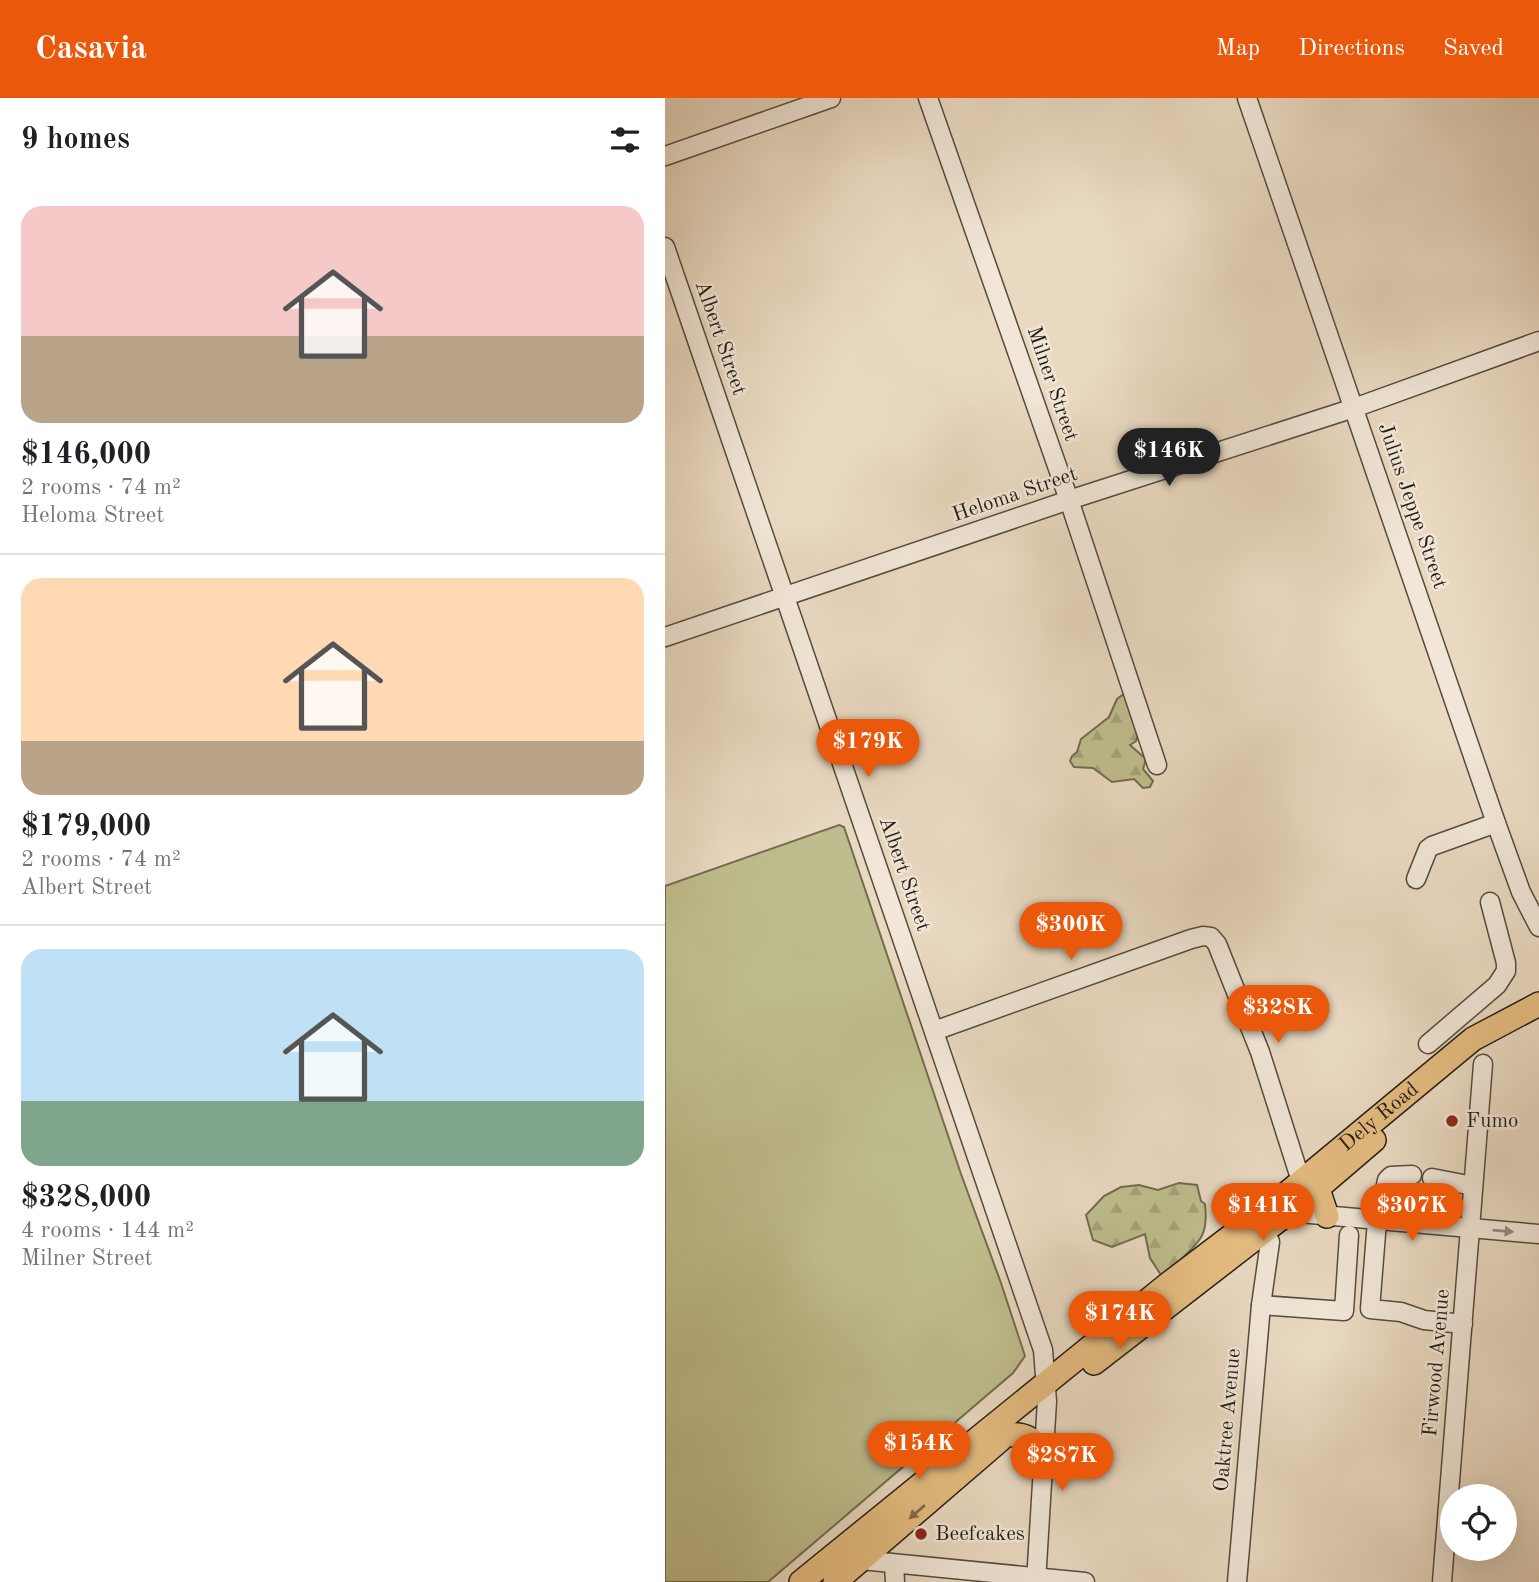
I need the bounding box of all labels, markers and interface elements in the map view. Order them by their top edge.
text: Casavia [35,33,147,66]
text: Map [1216,37,1260,61]
text: Directions [1298,37,1405,61]
text: Saved [1443,37,1504,61]
icon: filters [606,121,644,159]
text: 9 homes [21,125,130,155]
icon: home [270,251,396,377]
street label: Albert Street [691,278,749,398]
street label: Milner Street [1023,324,1081,444]
street label: Julius Jeppe Street [1374,420,1450,592]
pin: $146K [1120,428,1218,488]
text: $146K [1133,439,1205,462]
text: $146,000 [21,440,151,470]
street label: Heloma Street [950,464,1080,526]
text: 2 rooms · 74 m² [21,476,181,499]
text: Heloma Street [21,504,164,527]
icon: home [270,623,396,749]
pin: $179K [819,720,917,779]
text: $179K [832,730,904,753]
text: $179,000 [21,812,151,842]
street label: Albert Street [875,814,933,934]
text: 2 rooms · 74 m² [21,848,181,871]
text: Albert Street [21,876,152,899]
pin: $300K [1022,902,1120,962]
text: $300K [1035,913,1107,936]
pin: $328K [1229,986,1327,1045]
icon: home [270,994,396,1120]
text: $328K [1242,996,1314,1019]
street label: Dely Road [1336,1078,1423,1155]
place label: Fumo [1466,1111,1519,1132]
marker: Fumo [1444,1113,1460,1129]
text: $328,000 [21,1183,151,1213]
pin: $141K [1214,1184,1312,1243]
pin: $307K [1363,1184,1461,1243]
text: $141K [1227,1194,1299,1217]
text: $307K [1376,1194,1448,1217]
text: 4 rooms · 144 m² [21,1219,194,1242]
one-way arrow [1492,1226,1514,1237]
text: Milner Street [21,1247,153,1270]
street label: Firwood Avenue [1420,1288,1454,1438]
pin: $174K [1071,1292,1169,1351]
text: $174K [1084,1302,1156,1325]
street label: Oaktree Avenue [1211,1347,1245,1493]
pin: $154K [870,1422,968,1481]
text: $154K [883,1432,955,1455]
pin: $287K [1013,1434,1111,1493]
text: $287K [1026,1444,1098,1467]
map controls [1440,1484,1517,1561]
button: locate [1440,1484,1517,1561]
one-way arrow [909,1504,926,1519]
place label: Beefcakes [935,1524,1025,1545]
marker: Beefcakes [913,1526,929,1542]

